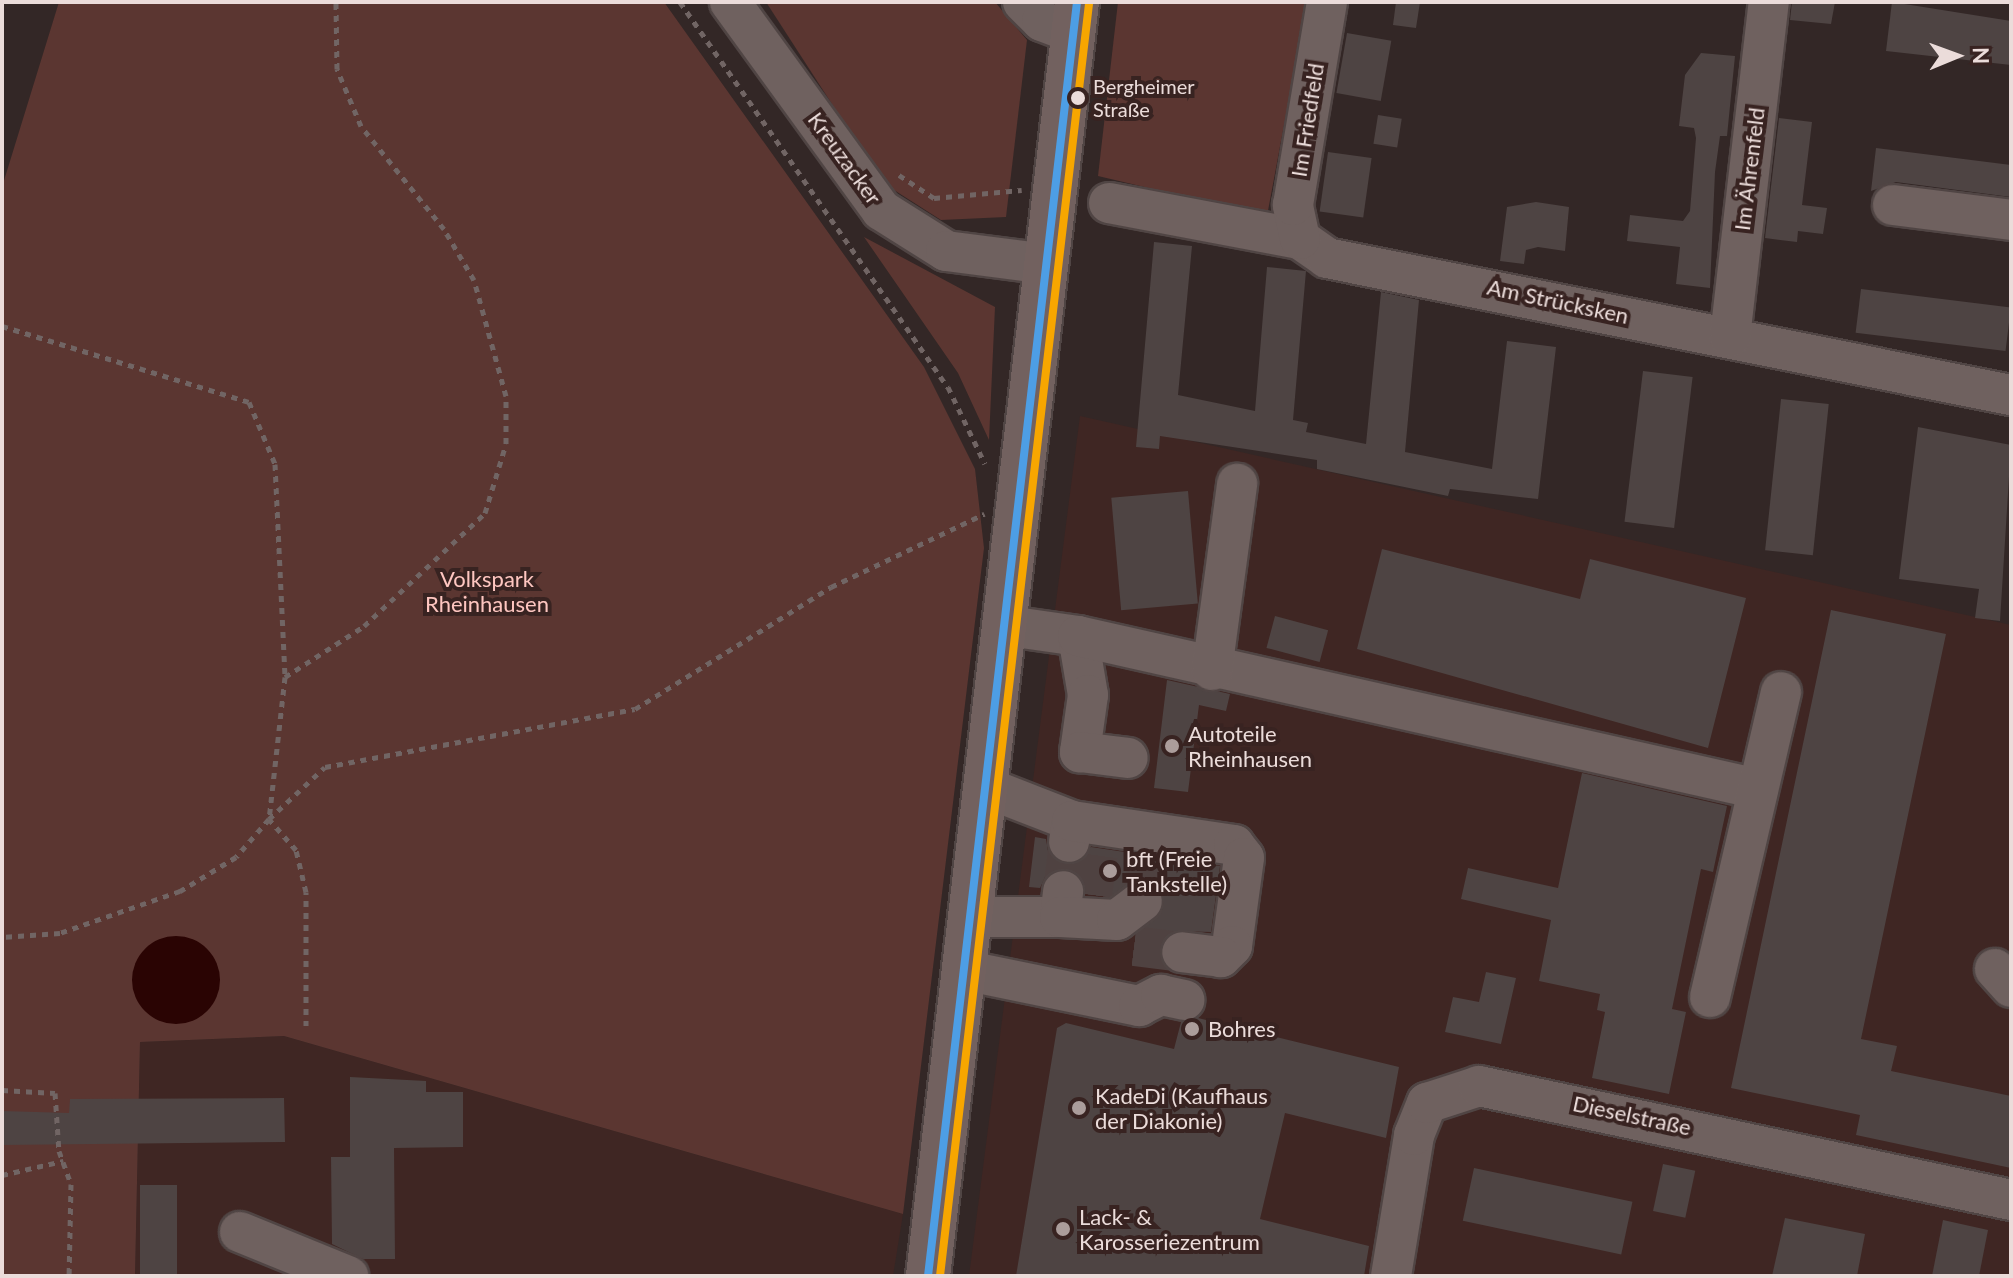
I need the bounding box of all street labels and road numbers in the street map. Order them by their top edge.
street label: Im Friedfeld [1285,61,1329,179]
street label: Im Ährenfeld [1728,106,1770,232]
street label: Kreuzacker [803,107,887,209]
street label: Am Strücksken [1485,273,1631,329]
street label: Dieselstraße [1570,1090,1694,1140]

